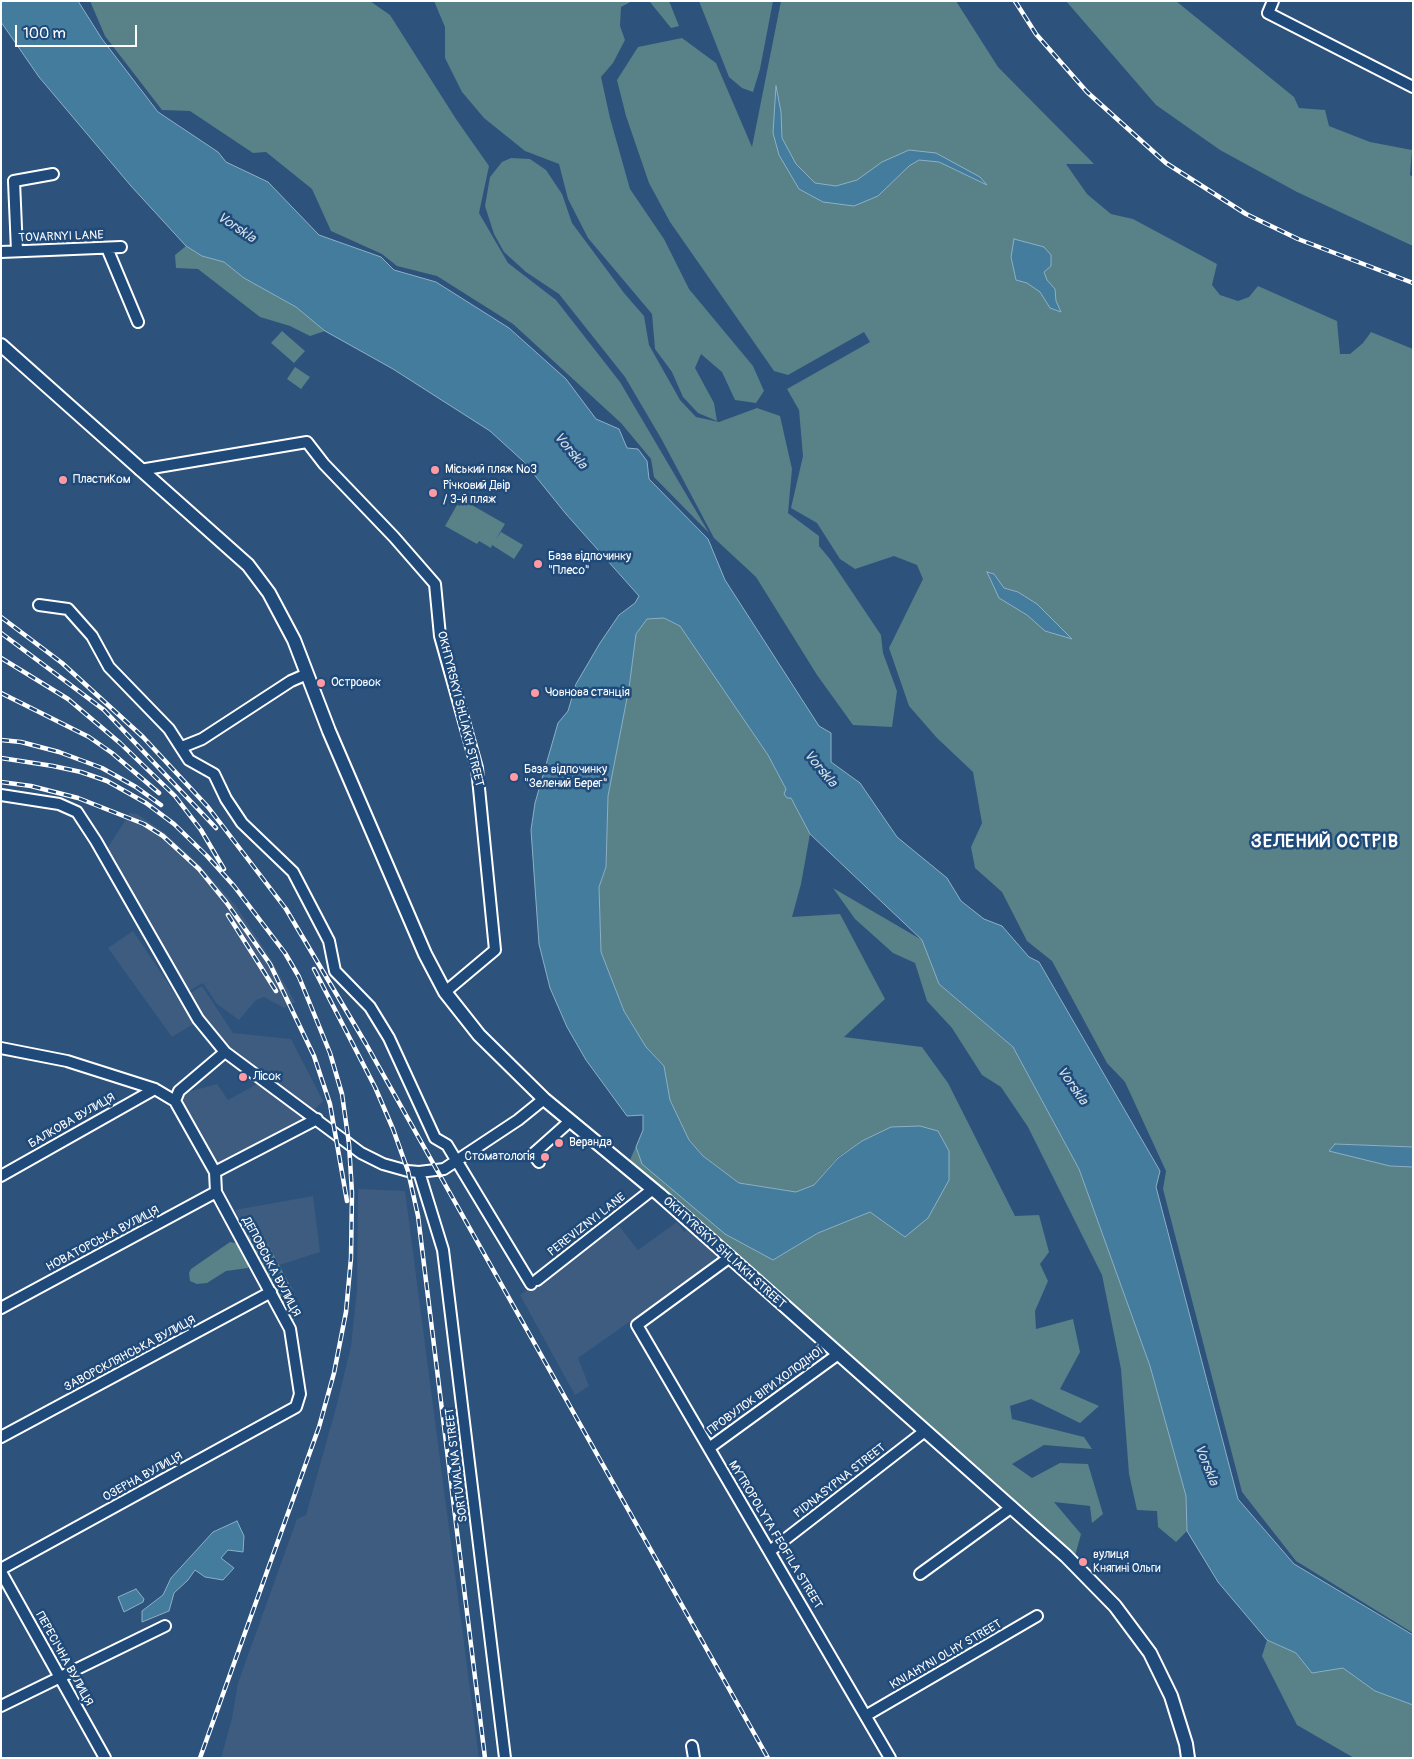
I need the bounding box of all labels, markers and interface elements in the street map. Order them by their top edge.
scale bar [18,15,140,47]
text: 100 m [23,24,66,43]
water label: Vorskla [214,209,258,247]
street label: TOVARNYI LANE [18,228,104,246]
water label: Vorskla [550,429,590,473]
place label: Міський пляж №3 [445,463,537,477]
marker: Міський пляж №3 [429,464,441,476]
place label: ПластиКом [73,473,131,487]
marker: ПластиКом [57,474,69,486]
place label: Річковий Двір / 3-й пляж [443,479,510,507]
marker: Річковий Двір / 3-й пляж [427,487,439,499]
place label: База відпочинку "Плесо" [548,550,631,578]
marker: База відпочинку "Плесо" [532,558,544,570]
street label: OKHTYRSKYI SHLIAKH STREET [434,630,486,788]
place label: Островок [331,676,381,690]
marker: Островок [315,677,327,689]
place label: Човнова станція [545,686,630,700]
marker: Човнова станція [529,687,541,699]
water label: Vorskla [800,747,840,791]
place label: База відпочинку "Зелений Берег" [524,763,608,791]
marker: База відпочинку "Зелений Берег" [508,771,520,783]
district label: ЗЕЛЕНИЙ ОСТРІВ [1249,831,1401,853]
water label: Vorskla [1053,1064,1091,1108]
place label: Лісок [253,1070,281,1084]
marker: Лісок [237,1071,249,1083]
street label: БАЛКОВА ВУЛИЦЯ [26,1090,118,1152]
place label: Веранда [569,1136,612,1150]
marker: Веранда [553,1137,565,1149]
place label: Стоматологія [465,1150,535,1164]
marker: Стоматологія [539,1151,551,1163]
street label: PEREVIZNYI LANE [545,1190,629,1260]
street label: OKHTYRSKYI SHLIAKH STREET [660,1194,788,1312]
street label: НОВАТОРСЬКА ВУЛИЦЯ [44,1203,162,1275]
street label: ДЕПОВСЬКА ВУЛИЦЯ [239,1215,303,1319]
street label: ЗАВОРСКЛЯНСЬКА ВУЛИЦЯ [62,1313,198,1395]
street label: ПРОВУЛОК ВІРИ ХОЛОДНОЇ [705,1344,827,1438]
street label: SORTUVALNA STREET [443,1407,471,1523]
street label: PIDNASYPNA STREET [791,1441,889,1521]
water label: Vorskla [1190,1442,1222,1488]
street label: ОЗЕРНА ВУЛИЦЯ [101,1449,185,1505]
street label: MYTROPOLYTA FEOFILA STREET [725,1458,825,1612]
place label: вулиця Княгині Ольги [1093,1548,1161,1576]
marker: вулиця Княгині Ольги [1077,1556,1089,1568]
street label: ПЕРЕСІЧНА ВУЛИЦЯ [32,1609,96,1709]
street label: KNIAHYNI OLHY STREET [888,1617,1004,1693]

